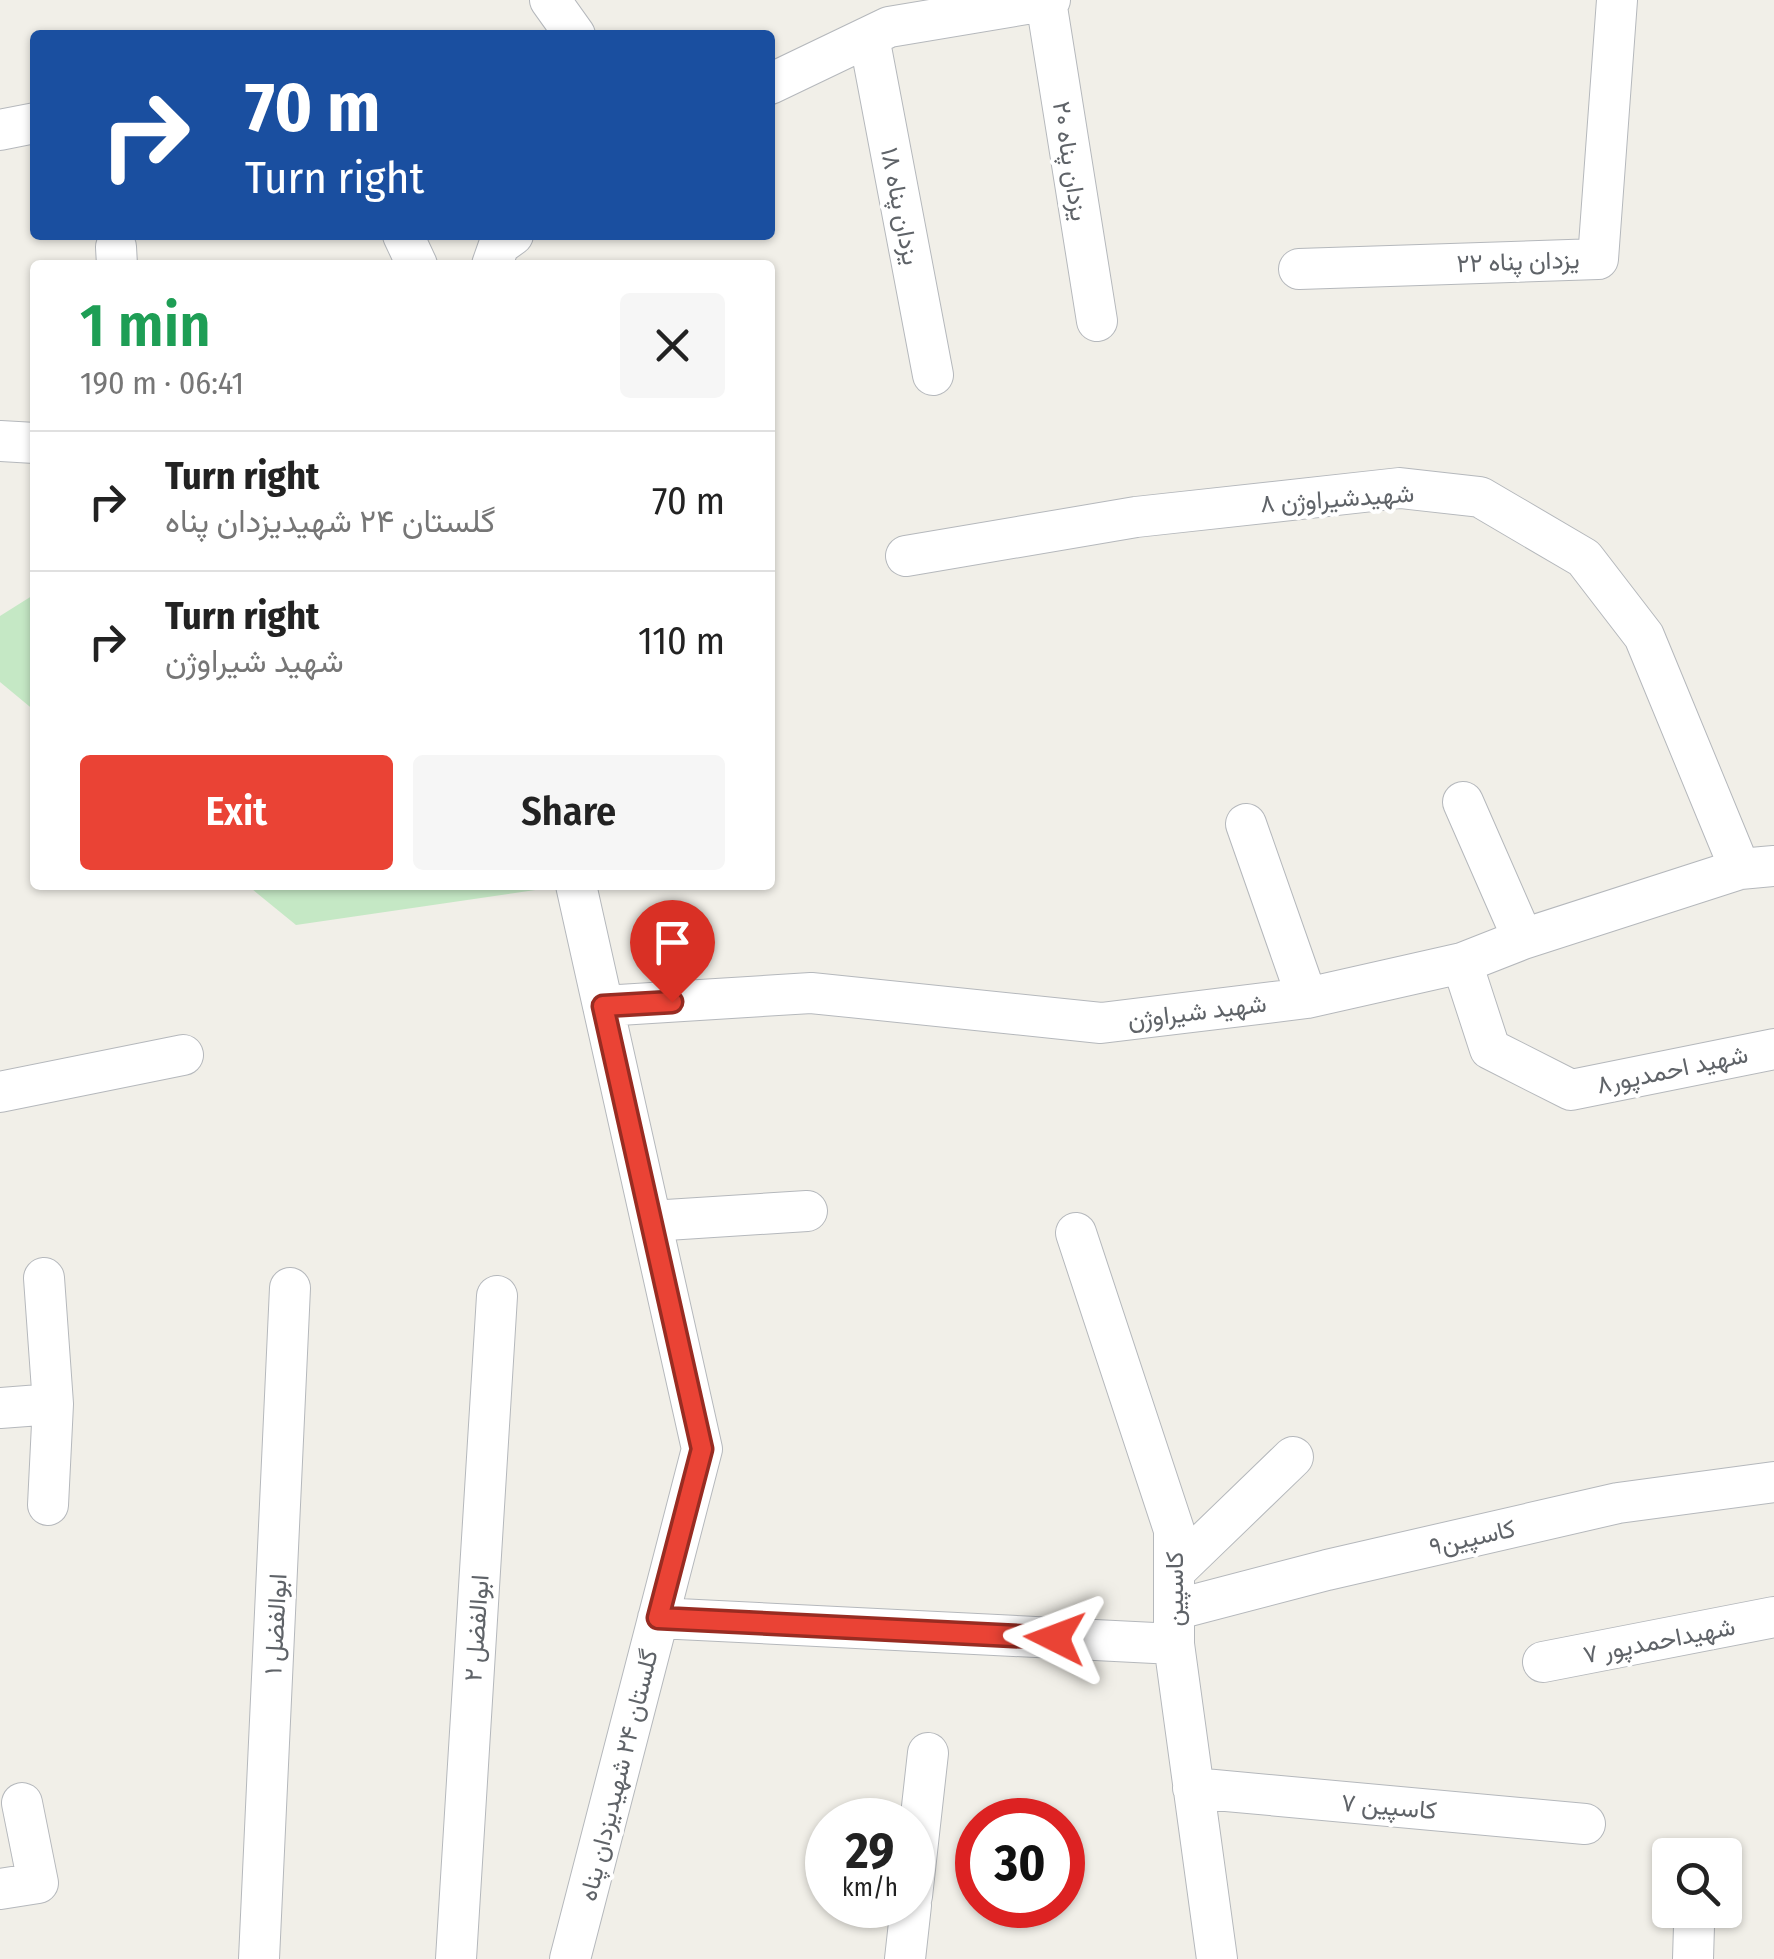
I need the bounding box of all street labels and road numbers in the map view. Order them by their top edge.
street label: یزدان پناه ۲۰ [1045,99,1094,223]
street label: یزدان پناه ۱۸ [873,145,926,268]
street label: یزدان پناه ۲۲ [1456,245,1580,280]
street label: شهیدشیراوژن ۸ [1259,479,1415,519]
street label: شهید شیراوژن [1126,989,1268,1035]
street label: شهید احمدپور۸ [1594,1039,1751,1102]
street label: کاسپین۹ [1426,1514,1518,1563]
street label: کاسپین [1160,1551,1191,1627]
street label: ابوالفضل ۱ [258,1573,294,1675]
street label: ابوالفضل ۲ [458,1574,496,1682]
street label: شهیداحمدپور ۷ [1581,1612,1738,1671]
street label: گلستان ۲۴ شهیدیزدان پناه [573,1646,666,1904]
street label: کاسپین ۷ [1340,1788,1438,1827]

